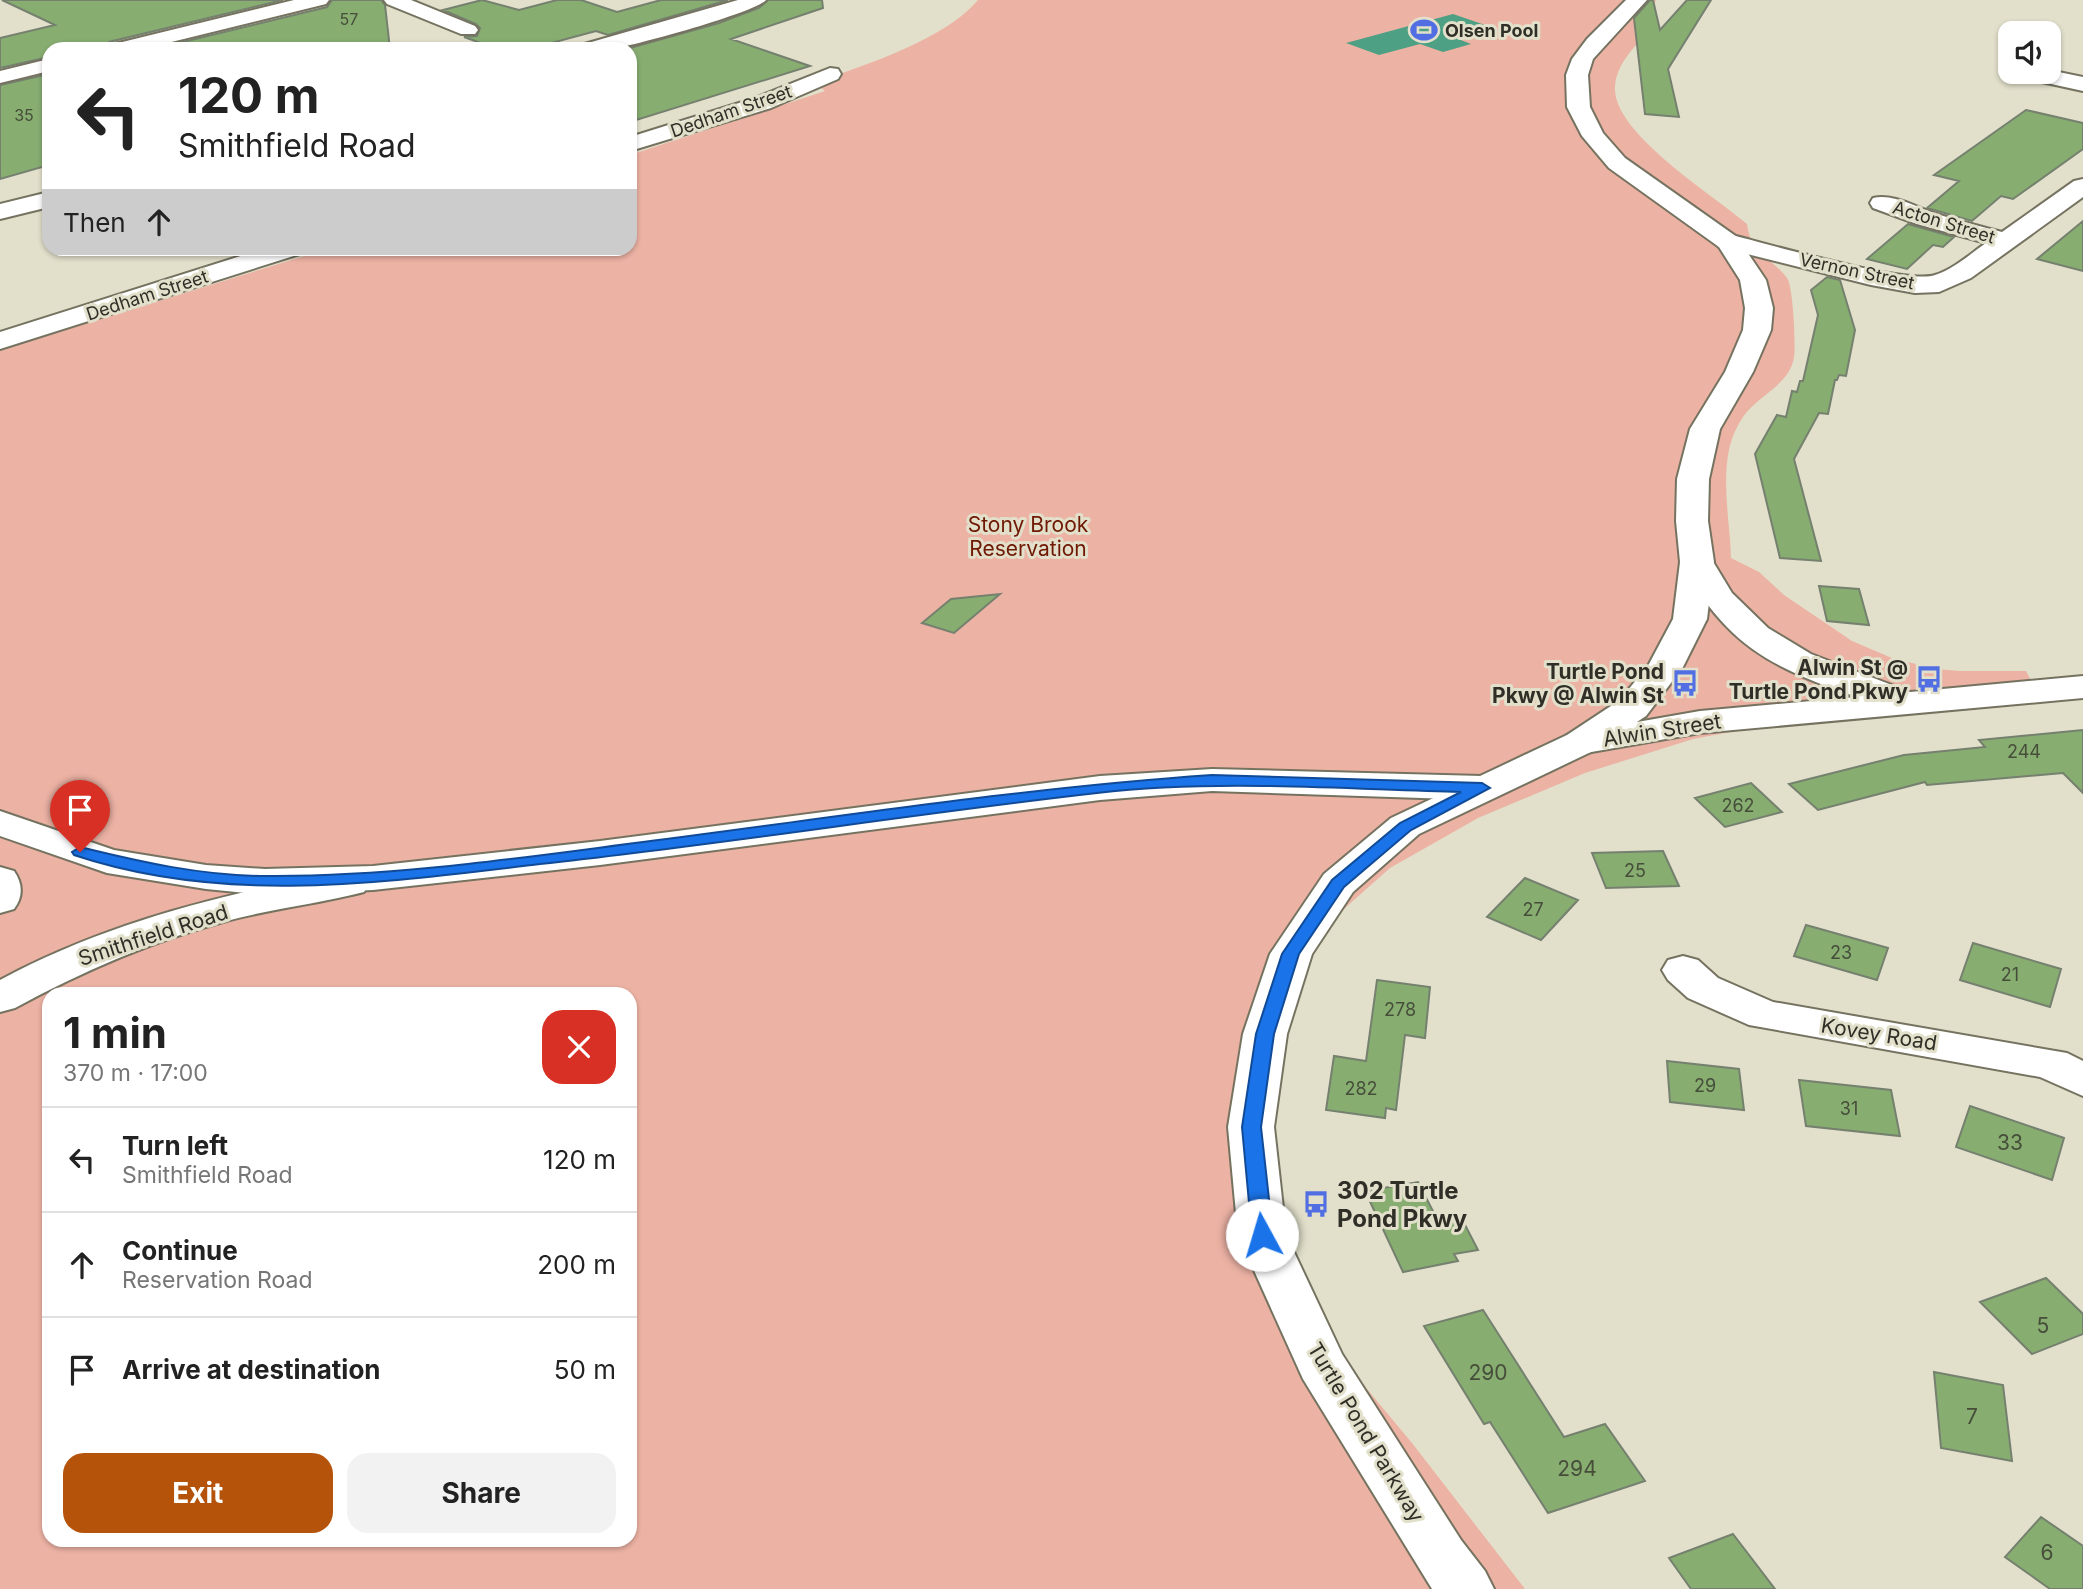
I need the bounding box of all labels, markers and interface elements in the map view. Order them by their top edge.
house number: 57 [340,9,358,29]
sports icon: Olsen Pool [1409,15,1439,45]
place label: Olsen Pool [1445,20,1539,41]
map controls [1998,21,2061,84]
button: sound [1998,21,2061,84]
text: 120 m [178,66,319,125]
icon: left [63,70,154,161]
street label: Dedham Street [668,80,795,142]
house number: 35 [14,105,34,125]
text: Smithfield Road [178,126,415,165]
street label: Acton Street [1890,197,1998,248]
icon: ahead [140,203,178,241]
text: Then [63,207,126,238]
street label: Vernon Street [1798,249,1916,293]
street label: Dedham Street [83,265,211,325]
park label: Stony Brook Reservation [968,512,1089,561]
place label: Alwin St @ Turtle Pond Pkwy [1729,655,1908,704]
place label: Turtle Pond Pkwy @ Alwin St [1492,659,1664,708]
bus stop icon: Alwin St @ Turtle Pond Pkwy [1914,664,1944,694]
bus stop icon: Turtle Pond Pkwy @ Alwin St [1670,668,1700,698]
street label: Alwin Street [1601,708,1723,752]
house number: 244 [2007,741,2041,762]
pin [50,780,110,852]
icon: arrive [61,791,99,829]
house number: 262 [1721,795,1755,816]
house number: 25 [1624,860,1646,881]
street label: Smithfield Road [75,899,231,971]
house number: 27 [1522,899,1544,920]
house number: 23 [1830,942,1852,963]
house number: 21 [2001,964,2019,985]
house number: 278 [1384,999,1416,1020]
text: 1 min [63,1007,167,1058]
button: close [542,1010,616,1084]
street label: Kovey Road [1819,1012,1939,1056]
text: 370 m · 17:00 [63,1059,208,1087]
house number: 29 [1694,1075,1716,1096]
house number: 282 [1344,1078,1378,1099]
house number: 31 [1840,1098,1858,1119]
text: Turn left [122,1130,228,1161]
house number: 33 [1997,1130,2023,1155]
icon: left [63,1141,101,1179]
text: 120 m [543,1144,616,1175]
text: Smithfield Road [122,1161,293,1189]
place label: 302 Turtle Pond Pkwy [1337,1176,1468,1233]
bus stop icon: 302 Turtle Pond Pkwy [1301,1189,1331,1219]
position arrow [1225,1198,1299,1272]
text: Continue [122,1235,238,1266]
icon: ahead [63,1246,101,1284]
text: 200 m [537,1249,616,1280]
text: Reservation Road [122,1266,313,1294]
house number: 5 [2037,1313,2049,1338]
street label: Turtle Pond Parkway [1302,1338,1430,1527]
icon: arrive [63,1351,101,1389]
text: Arrive at destination [122,1354,381,1385]
text: 50 m [554,1354,616,1385]
house number: 290 [1468,1360,1508,1385]
house number: 7 [1966,1404,1978,1429]
button: Exit [63,1453,333,1533]
button: Share [347,1453,616,1533]
house number: 294 [1557,1456,1597,1481]
house number: 6 [2040,1540,2054,1565]

